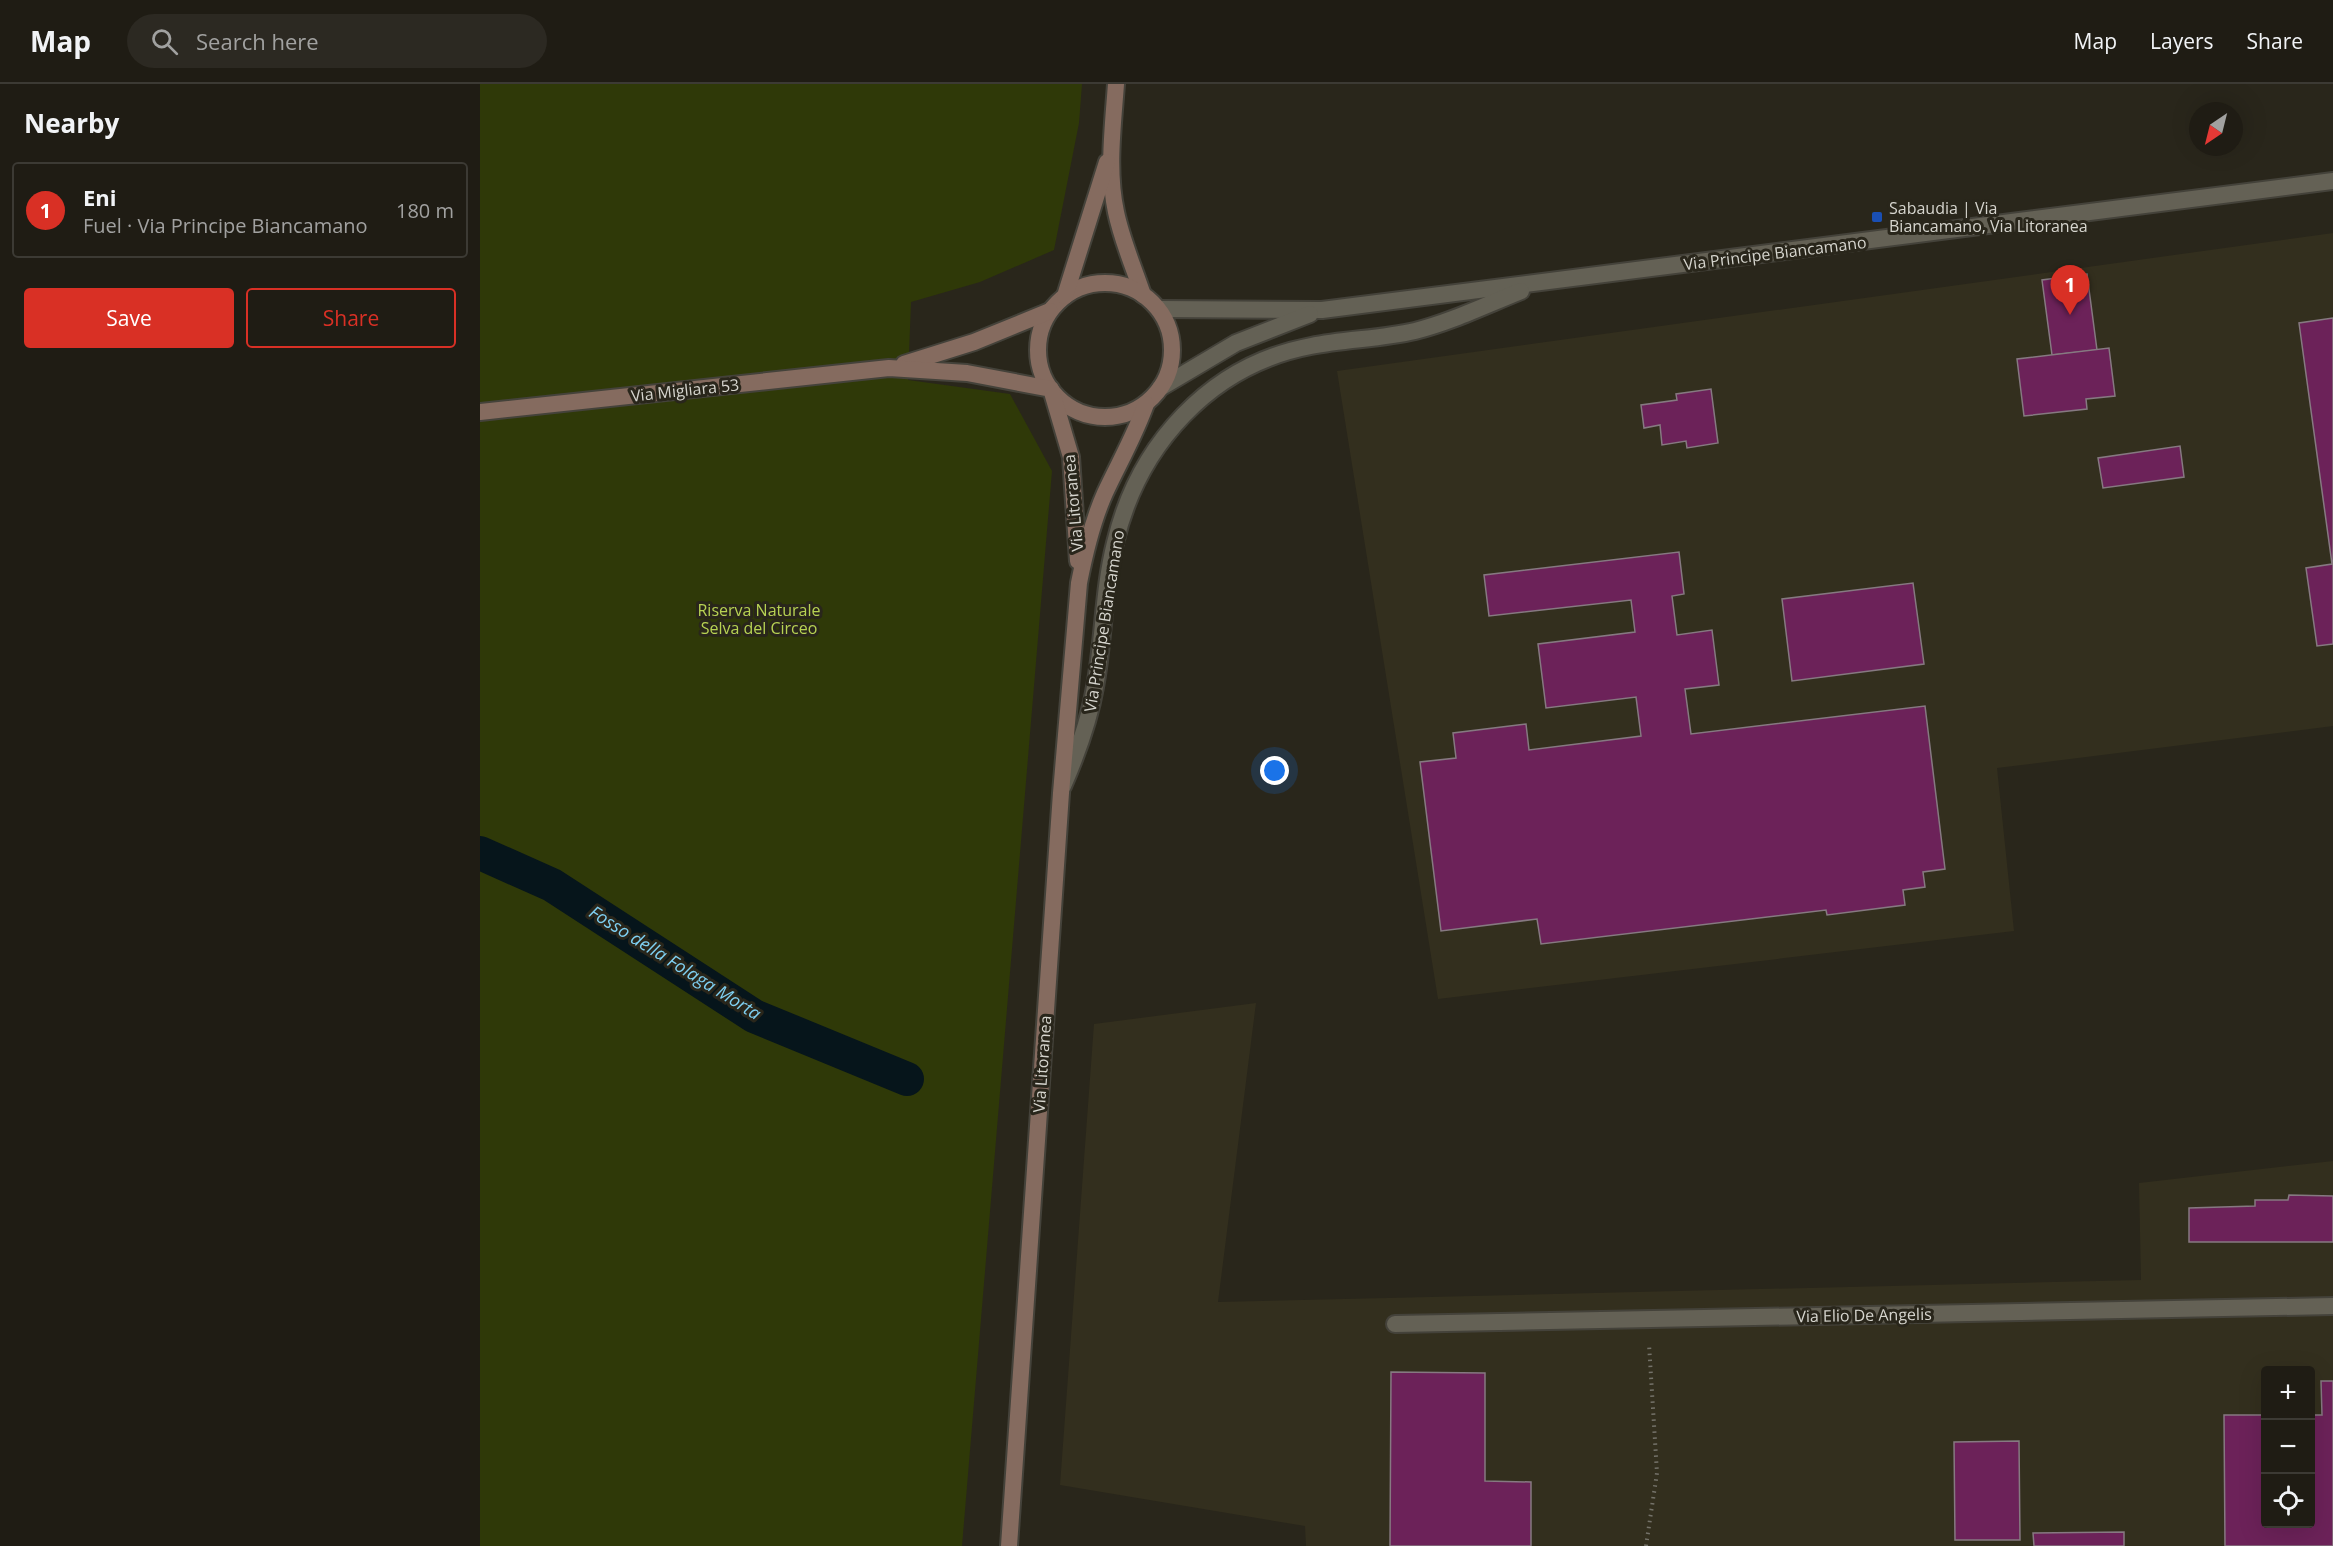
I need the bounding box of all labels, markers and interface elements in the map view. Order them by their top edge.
search box [127,14,547,68]
text: Map [30,22,91,60]
icon: search [148,25,181,58]
text: Search here [196,26,319,56]
text: Map [2074,27,2117,55]
text: Layers [2150,27,2214,55]
text: Share [2247,27,2303,55]
north arrow [2189,102,2243,156]
text: Nearby [24,105,119,141]
text: Eni [83,182,117,212]
text: 1 [40,197,51,224]
text: 180 m [396,197,454,224]
place label: Sabaudia | Via Biancamano, Via Litoranea [1889,197,2088,237]
marker: Sabaudia | Via Biancamano, Via Litoranea [1870,210,1884,224]
text: Fuel · Via Principe Biancamano [83,212,368,239]
street label: Via Principe Biancamano [1682,231,1868,275]
pin: 1 [2050,266,2090,315]
button: Save [24,288,234,348]
button: Share [246,288,456,348]
street label: Via Migliara 53 [630,373,740,407]
street label: Via Litoranea [1058,453,1088,553]
street label: Via Principe Biancamano [1079,528,1129,714]
park label: Riserva Naturale Selva del Circeo [697,599,821,639]
your location [1260,756,1289,785]
water label: Fosso della Folaga Morta [585,899,766,1025]
street label: Via Litoranea [1028,1015,1056,1113]
street label: Via Elio De Angelis [1796,1303,1932,1327]
map controls [2261,1366,2315,1528]
button: + [2261,1366,2315,1420]
button: − [2261,1420,2315,1474]
button: locate [2261,1474,2315,1528]

